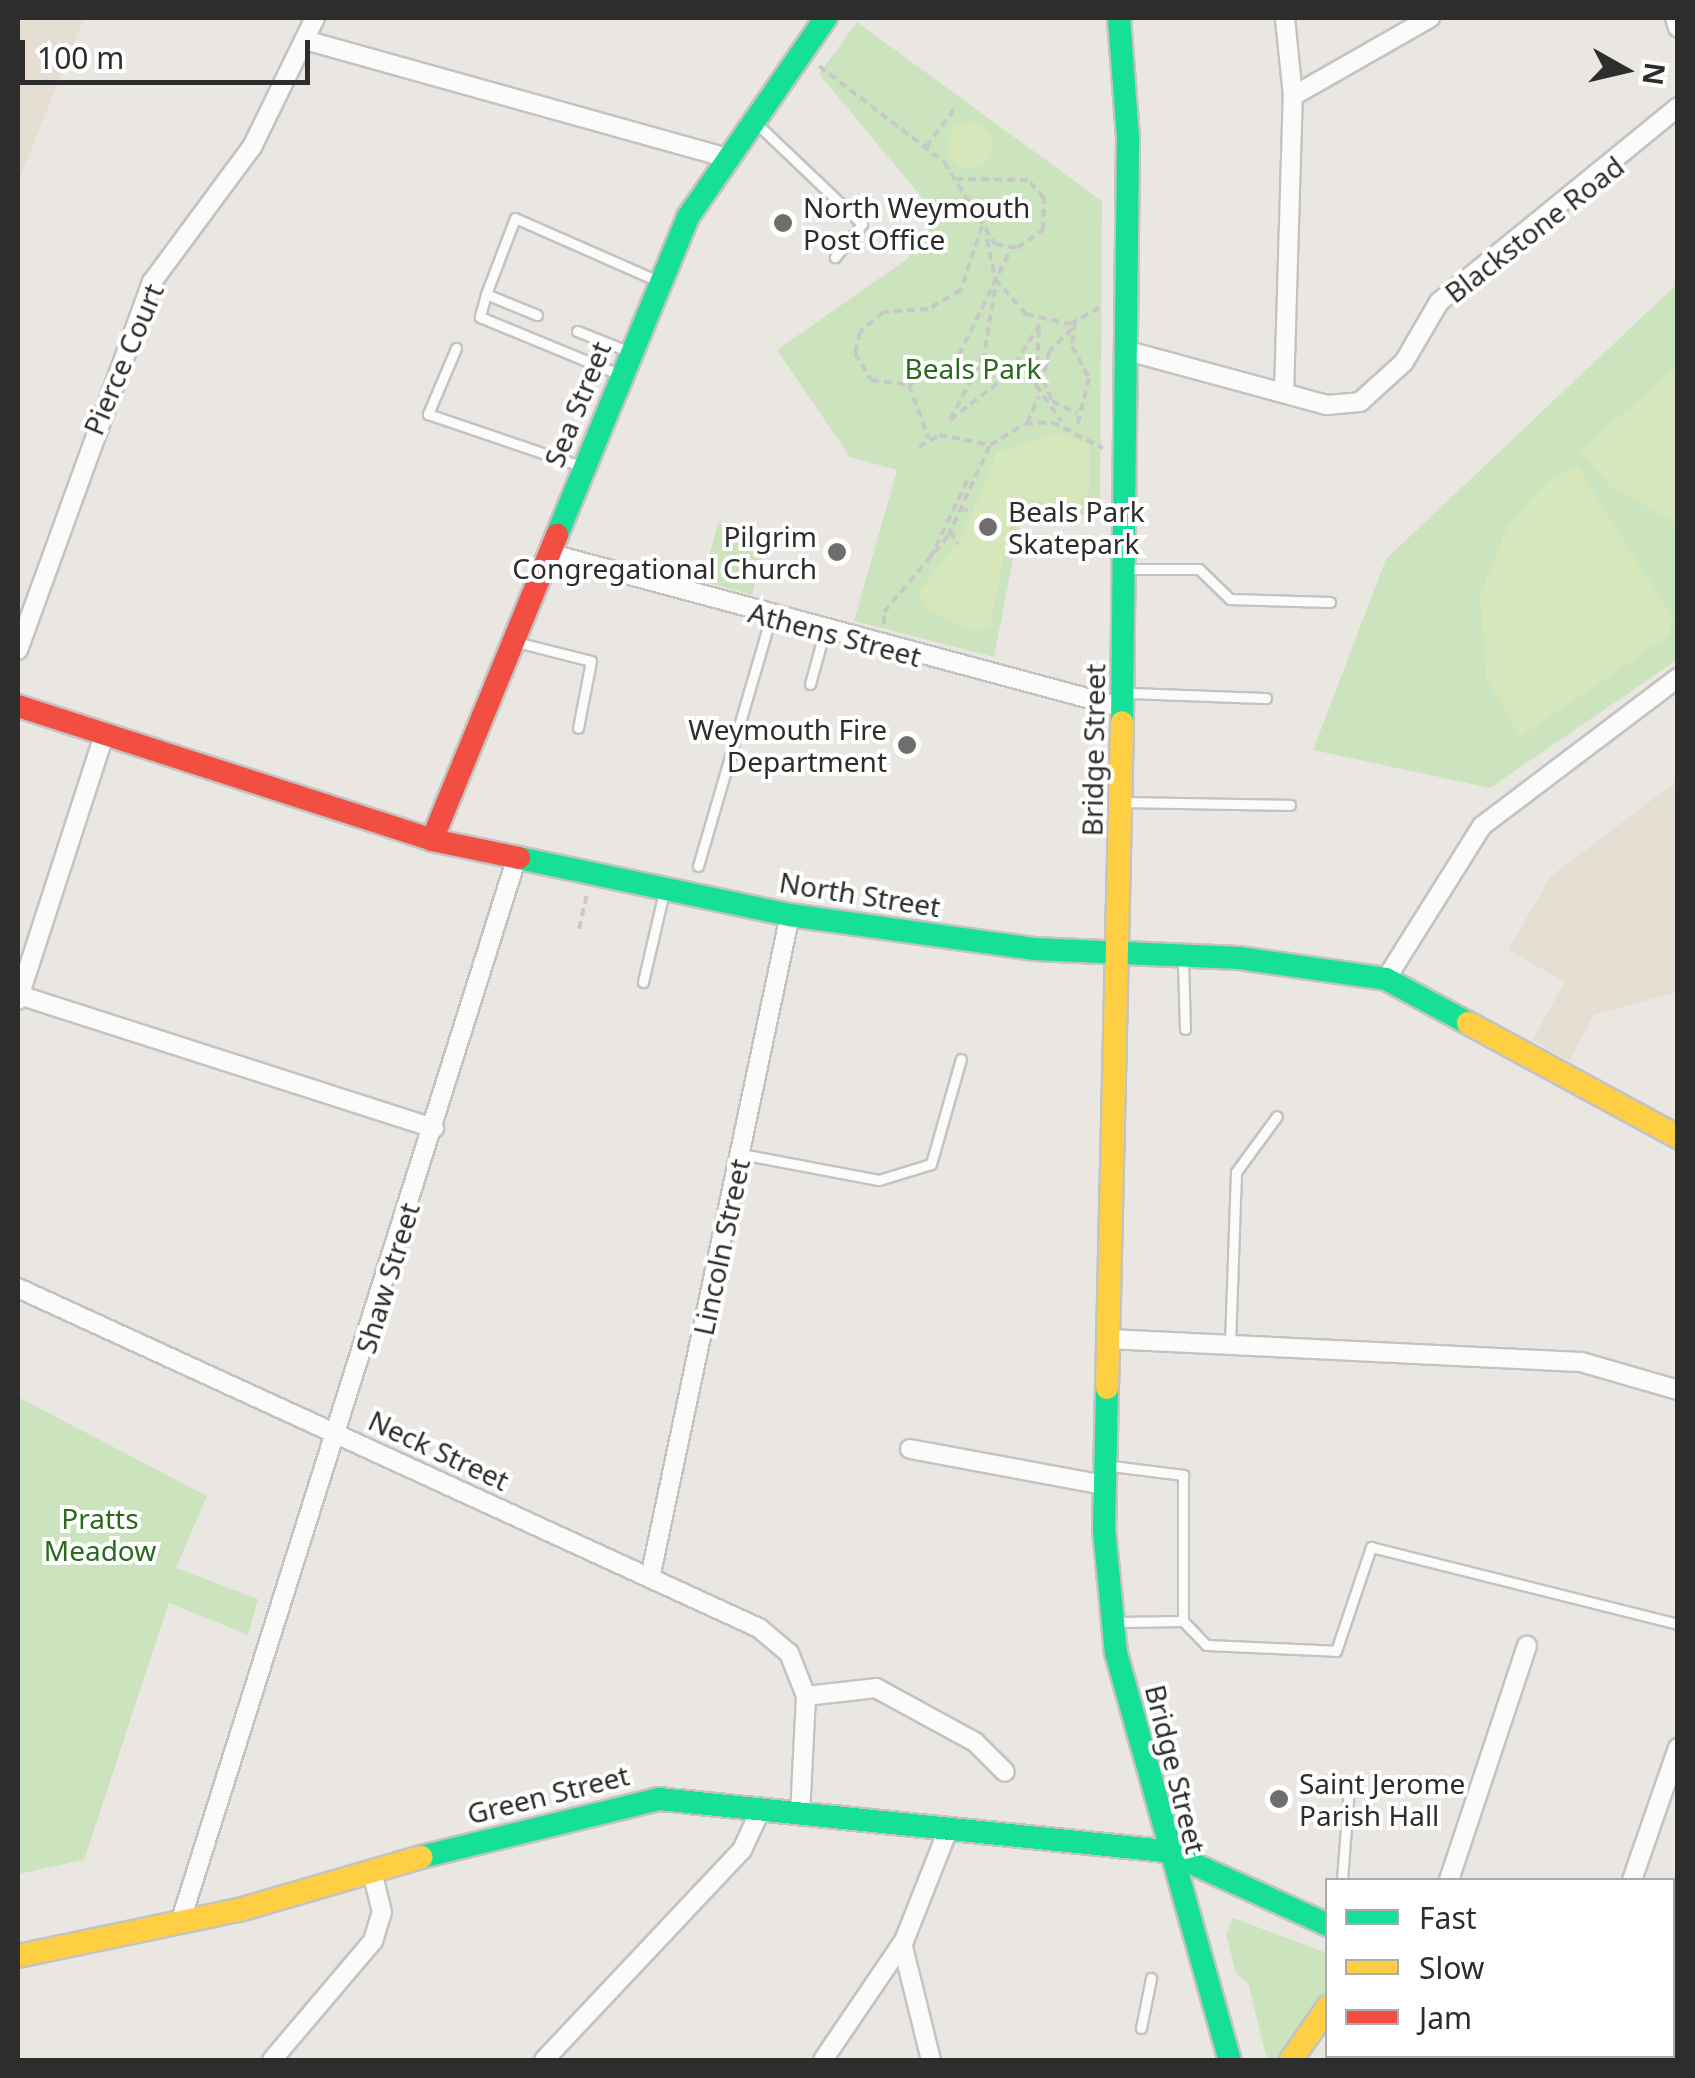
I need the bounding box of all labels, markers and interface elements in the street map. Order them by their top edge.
scale bar [25,20,315,82]
north arrow [1575,20,1675,120]
text: 100 m [37,37,124,78]
text: N [1634,60,1675,88]
street label: Blackstone Road [1438,149,1630,309]
place label: North Weymouth Post Office [803,190,1030,256]
marker: North Weymouth Post Office [772,212,794,234]
street label: Pierce Court [76,278,170,440]
street label: Sea Street [537,336,617,472]
park label: Beals Park [905,351,1041,385]
place label: Beals Park Skatepark [1008,494,1145,560]
marker: Beals Park Skatepark [977,516,999,538]
place label: Pilgrim Congregational Church [512,519,817,585]
marker: Pilgrim Congregational Church [826,541,848,563]
street label: Athens Street [745,595,925,673]
street label: Bridge Street [1075,663,1111,837]
place label: Weymouth Fire Department [688,712,887,778]
marker: Weymouth Fire Department [896,734,918,756]
street label: North Street [777,865,943,923]
street label: Lincoln Street [686,1156,756,1338]
street label: Shaw Street [348,1199,426,1357]
street label: Neck Street [364,1403,514,1497]
park label: Pratts Meadow [44,1501,156,1567]
street label: Bridge Street [1139,1681,1213,1857]
street label: Green Street [464,1758,632,1830]
place label: Saint Jerome Parish Hall [1299,1766,1465,1832]
marker: Saint Jerome Parish Hall [1268,1788,1290,1810]
legend [1325,1878,1675,2058]
text: Fast [1419,1897,1477,1938]
text: Slow [1419,1947,1484,1988]
text: Jam [1419,1997,1472,2038]

